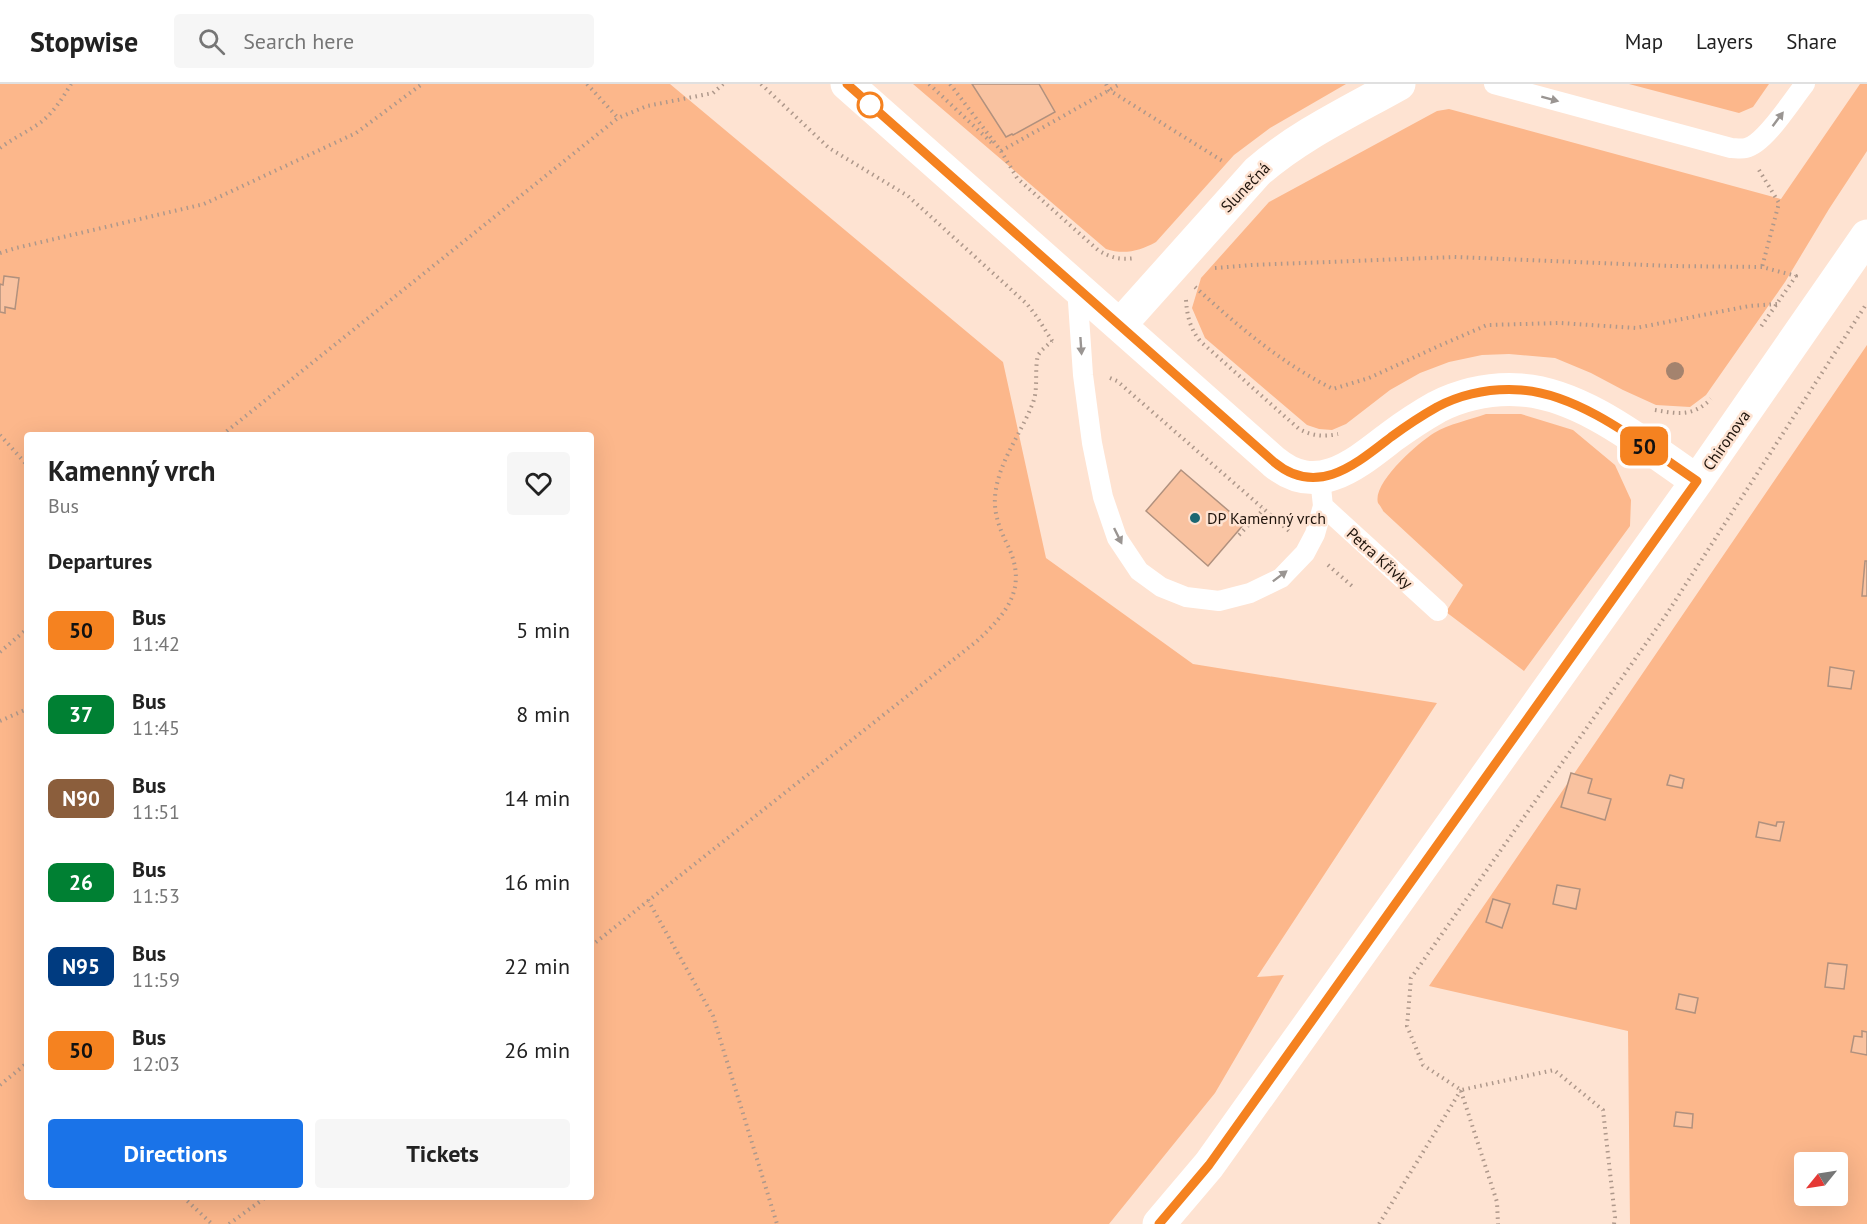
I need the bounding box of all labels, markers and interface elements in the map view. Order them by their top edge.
search box [174,14,594,68]
text: Stopwise [30,23,138,60]
icon: search [195,25,228,58]
text: Search here [243,27,354,55]
text: Map [1625,28,1663,55]
text: Layers [1696,28,1753,55]
text: Share [1786,28,1837,55]
unlabelled marker [857,92,883,118]
one-way arrow [1541,95,1559,104]
one-way arrow [1772,112,1784,128]
street label: Slunečná [1216,158,1274,216]
one-way arrow [1076,336,1086,355]
street label: Chironova [1698,406,1754,474]
line badge: 50 [1617,426,1671,466]
text: 50 [1632,433,1656,460]
text: Kamenný vrch [48,452,215,489]
button: heart [507,452,570,515]
text: Bus [48,493,79,519]
place label: DP Kamenný vrch [1207,508,1326,528]
marker: DP Kamenný vrch [1188,511,1202,525]
street label: Petra Křivky [1343,523,1417,593]
one-way arrow [1113,528,1122,545]
text: Departures [48,547,152,575]
one-way arrow [1272,570,1288,582]
text: Bus [132,603,166,631]
text: 5 min [516,616,570,644]
text: 50 [69,617,93,644]
text: 11:42 [132,631,180,657]
text: Bus [132,687,166,715]
text: 8 min [516,700,570,728]
text: 37 [69,701,93,728]
text: 11:45 [132,715,180,741]
text: Bus [132,771,166,799]
text: 14 min [504,784,570,812]
text: N90 [62,785,100,812]
text: 11:51 [132,799,180,825]
text: Bus [132,855,166,883]
text: 16 min [504,868,570,896]
text: 26 [69,869,93,896]
text: 11:53 [132,883,180,909]
text: Bus [132,939,166,967]
text: 22 min [504,952,570,980]
text: N95 [62,953,100,980]
text: 11:59 [132,967,180,993]
text: Bus [132,1023,166,1051]
text: 26 min [504,1036,570,1064]
text: 50 [69,1037,93,1064]
text: 12:03 [132,1051,180,1077]
button: Directions [48,1119,303,1188]
button: Tickets [315,1119,570,1188]
north arrow [1794,1152,1848,1206]
map controls [1794,1152,1848,1206]

